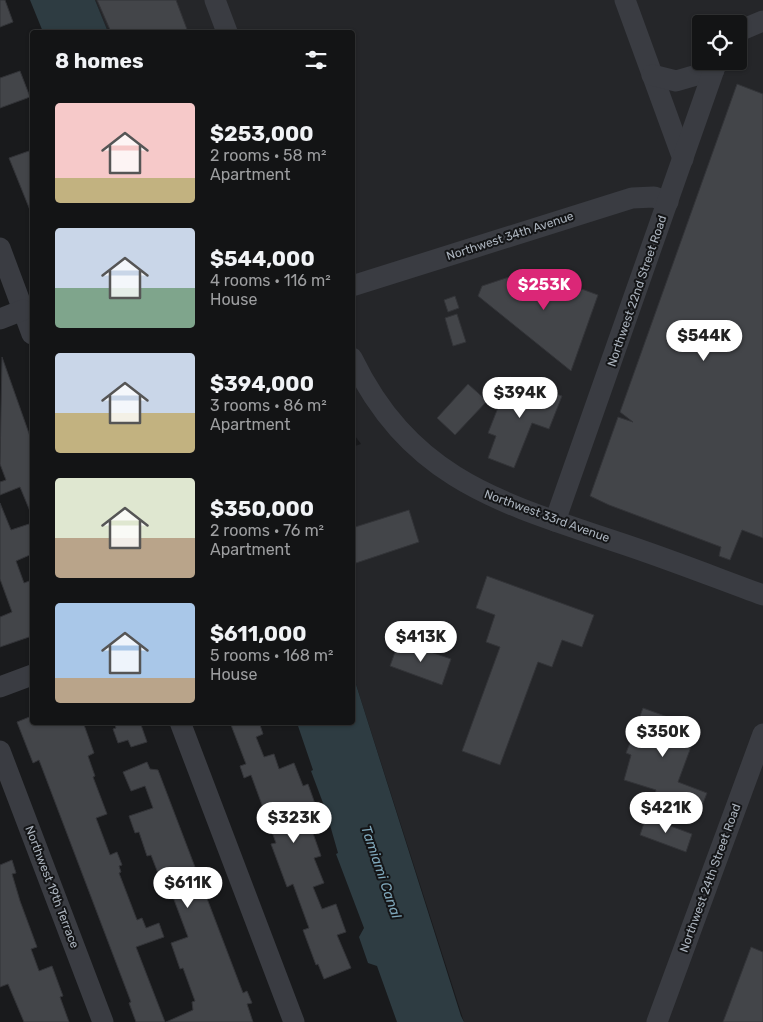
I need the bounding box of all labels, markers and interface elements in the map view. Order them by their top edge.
map controls [692,15,747,70]
button: locate [692,15,747,70]
icon: filters [302,46,330,74]
text: 8 homes [55,48,144,73]
text: $253,000 [210,121,314,146]
icon: home [95,123,155,183]
text: 2 rooms · 58 m² [210,146,326,165]
text: Apartment [210,165,290,184]
street label: Northwest 34th Avenue [445,209,576,263]
street label: Northwest 22nd Street Road [604,213,670,369]
text: $544,000 [210,246,315,271]
icon: home [95,248,155,308]
pin: $253K [509,268,579,311]
text: 4 rooms · 116 m² [210,271,331,290]
text: $253K [518,275,570,294]
text: House [210,290,257,309]
pin: $544K [669,320,739,362]
text: $544K [677,326,731,345]
text: $394,000 [210,371,314,396]
icon: home [95,373,155,433]
pin: $394K [485,376,555,419]
text: $394K [494,383,546,402]
text: 3 rooms · 86 m² [210,396,327,415]
text: Apartment [210,415,290,434]
street label: Northwest 33rd Avenue [482,487,612,545]
text: $350,000 [210,496,314,521]
icon: home [95,498,155,558]
text: 2 rooms · 76 m² [210,521,324,540]
text: Apartment [210,540,290,559]
pin: $413K [386,620,456,663]
text: $611,000 [210,621,307,646]
icon: home [95,623,155,683]
text: $413K [396,627,446,646]
text: 5 rooms · 168 m² [210,646,334,665]
text: House [210,665,257,684]
pin: $350K [628,716,698,758]
text: $350K [636,722,690,741]
pin: $421K [631,792,701,834]
text: $421K [641,798,691,817]
pin: $323K [259,802,329,844]
street label: Northwest 24th Street Road [677,802,743,954]
text: $323K [268,808,320,827]
water label: Tamiami Canal [357,823,405,921]
street label: Northwest 19th Terrace [22,824,82,950]
pin: $611K [153,866,223,909]
text: $611K [164,873,212,892]

